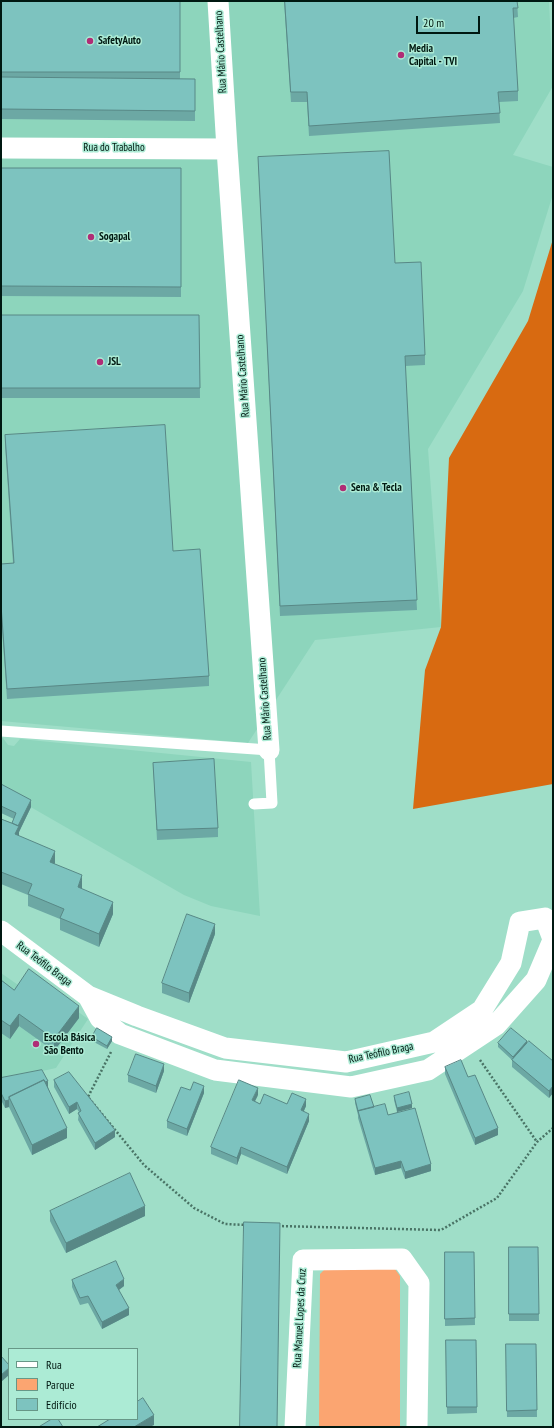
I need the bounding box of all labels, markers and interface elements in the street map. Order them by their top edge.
scale bar [418,8,482,34]
street label: Rua Mário Castelhano [212,10,230,94]
text: 20 m [423,15,444,30]
place label: SafetyAuto [98,34,141,48]
marker: SafetyAuto [85,36,95,46]
place label: Media Capital - TVI [409,42,457,68]
marker: Media Capital - TVI [396,50,406,60]
street label: Rua do Trabalho [83,141,145,155]
place label: Sogapal [99,230,130,244]
marker: Sogapal [86,232,96,242]
street label: Rua Mário Castelhano [234,334,252,418]
place label: JSL [108,355,121,369]
marker: JSL [95,357,105,367]
place label: Sena & Tecla [351,481,402,495]
marker: Sena & Tecla [338,483,348,493]
street label: Rua Mário Castelhano [256,657,274,741]
street label: Rua Teófilo Braga [14,939,74,989]
place label: Escola Básica São Bento [44,1031,95,1057]
marker: Escola Básica São Bento [31,1039,41,1049]
street label: Rua Teófilo Braga [347,1040,415,1066]
street label: Rua Manuel Lopes da Cruz [291,1268,309,1368]
legend [8,1348,138,1420]
text: Rua [46,1357,62,1372]
text: Parque [46,1377,75,1392]
text: Edifício [46,1397,77,1412]

